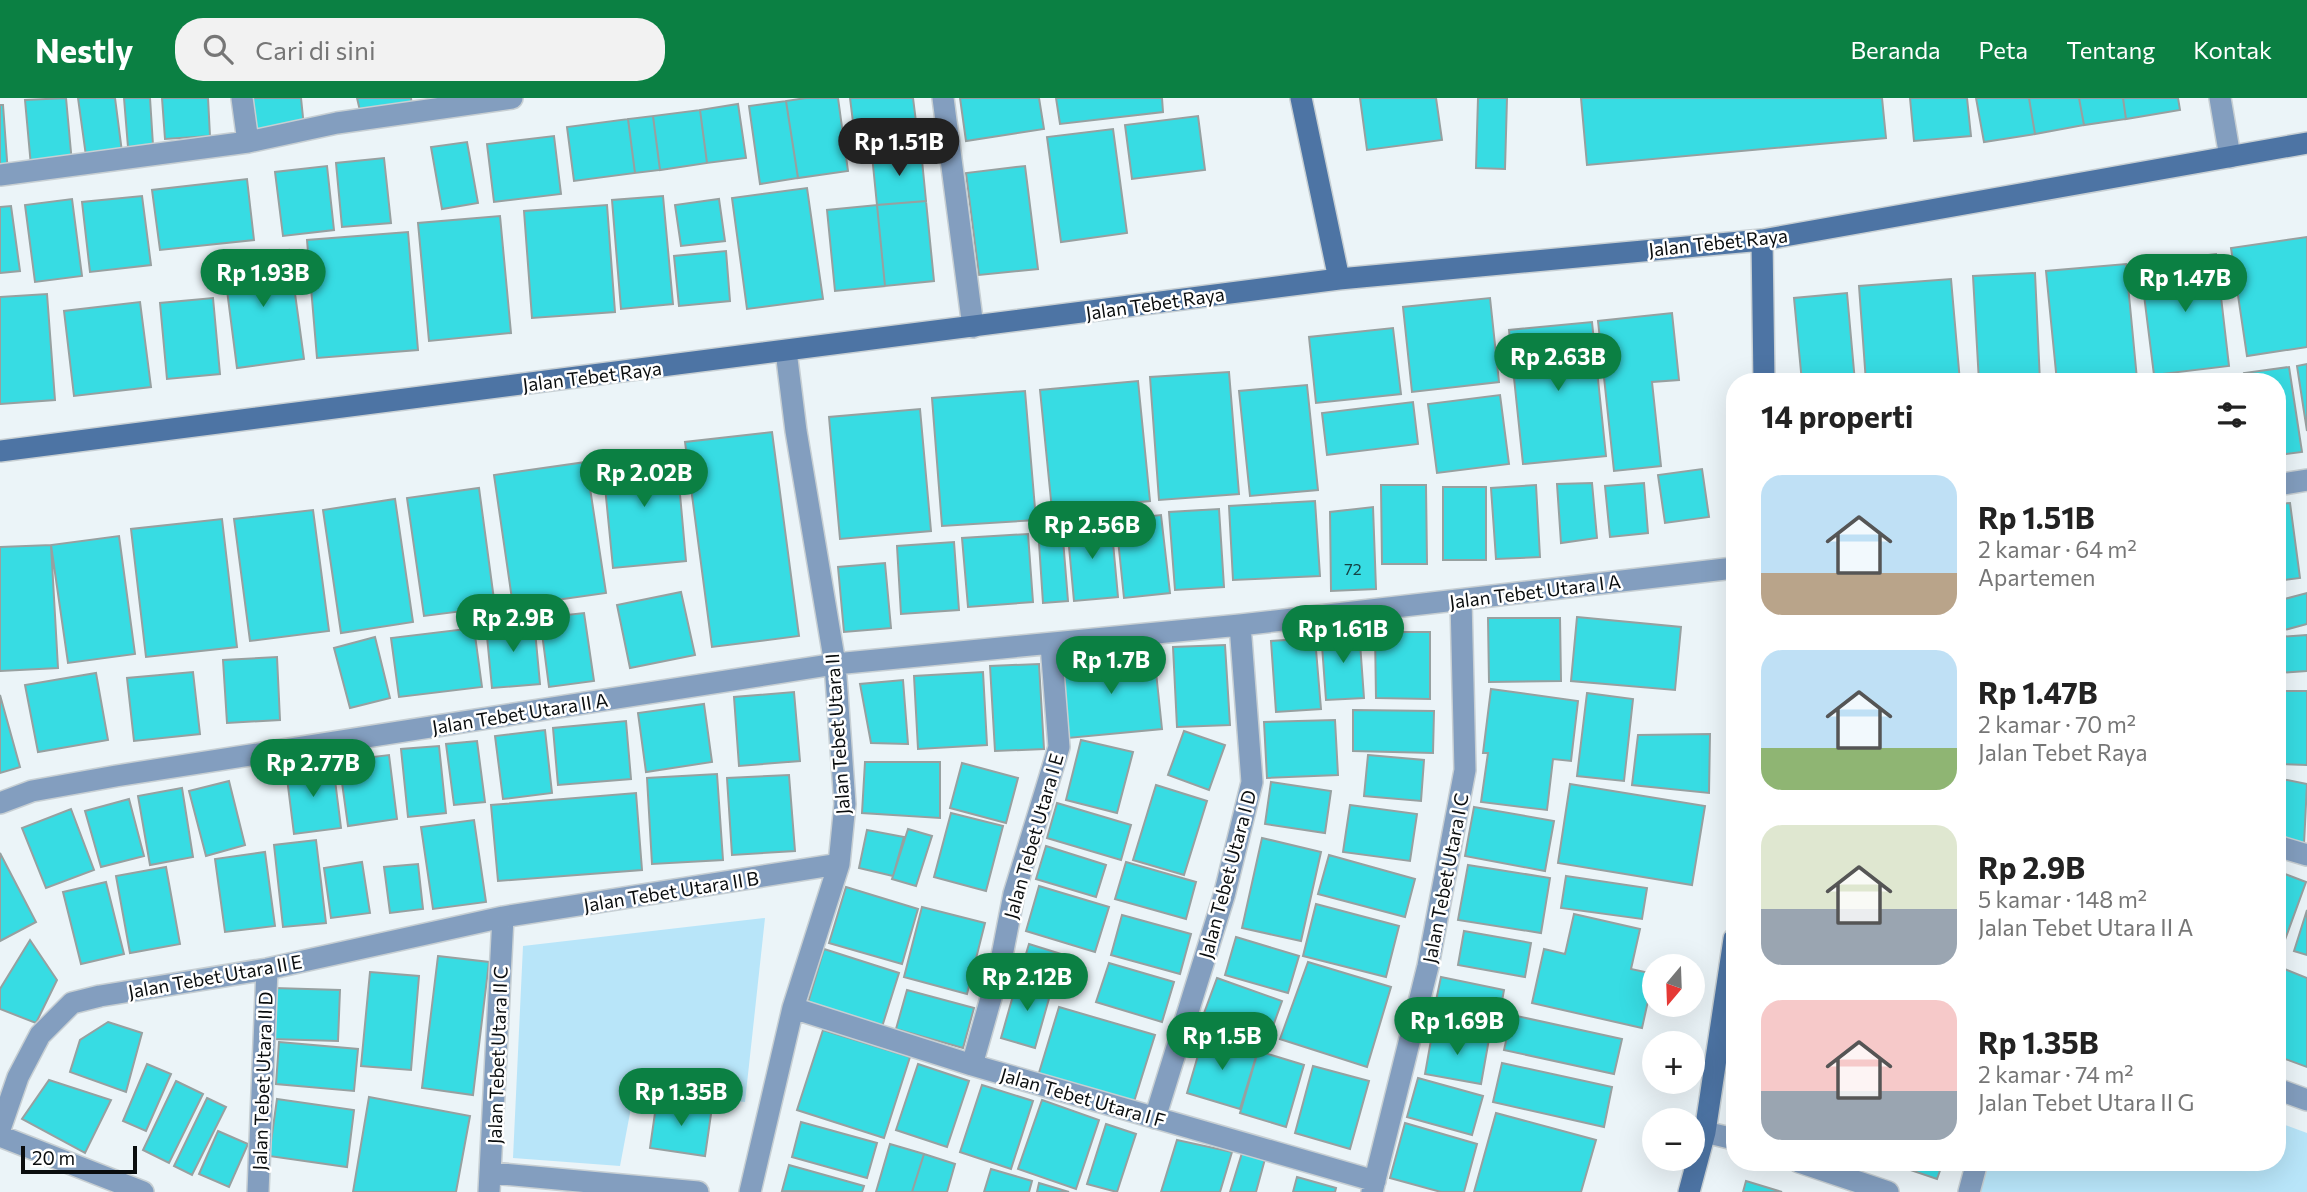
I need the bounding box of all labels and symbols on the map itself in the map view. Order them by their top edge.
pin: Rp 1.51B [827,118,971,178]
street label: Jalan Tebet Raya [1647,223,1789,261]
pin: Rp 1.93B [191,250,335,309]
pin: Rp 1.47B [2113,254,2257,314]
street label: Jalan Tebet Raya [1084,282,1226,324]
pin: Rp 2.63B [1486,334,1630,393]
street label: Jalan Tebet Raya [521,356,663,396]
pin: Rp 2.02B [572,450,716,509]
pin: Rp 2.56B [1020,502,1164,561]
house number: 72 [1344,559,1362,578]
street label: Jalan Tebet Utara I A [1448,569,1622,613]
pin: Rp 2.9B [448,594,578,654]
pin: Rp 1.61B [1271,606,1415,665]
pin: Rp 1.7B [1046,636,1176,696]
street label: Jalan Tebet Utara II [820,653,854,815]
street label: Jalan Tebet Utara II A [430,688,610,738]
pin: Rp 2.77B [241,740,385,799]
street label: Jalan Tebet Utara I E [998,751,1068,921]
street label: Jalan Tebet Utara I D [1193,787,1261,961]
street label: Jalan Tebet Utara I C [1417,791,1473,965]
street label: Jalan Tebet Utara II B [582,866,760,916]
street label: Jalan Tebet Utara II E [126,949,304,1003]
pin: Rp 2.12B [955,954,1099,1013]
north arrow [1642,954,1704,1017]
street label: Jalan Tebet Utara II C [482,966,512,1144]
street label: Jalan Tebet Utara II D [247,991,277,1171]
pin: Rp 1.69B [1385,998,1529,1057]
pin: Rp 1.5B [1157,1012,1287,1072]
street label: Jalan Tebet Utara I F [998,1062,1168,1132]
pin: Rp 1.35B [609,1068,753,1128]
scale bar [21,1143,136,1175]

